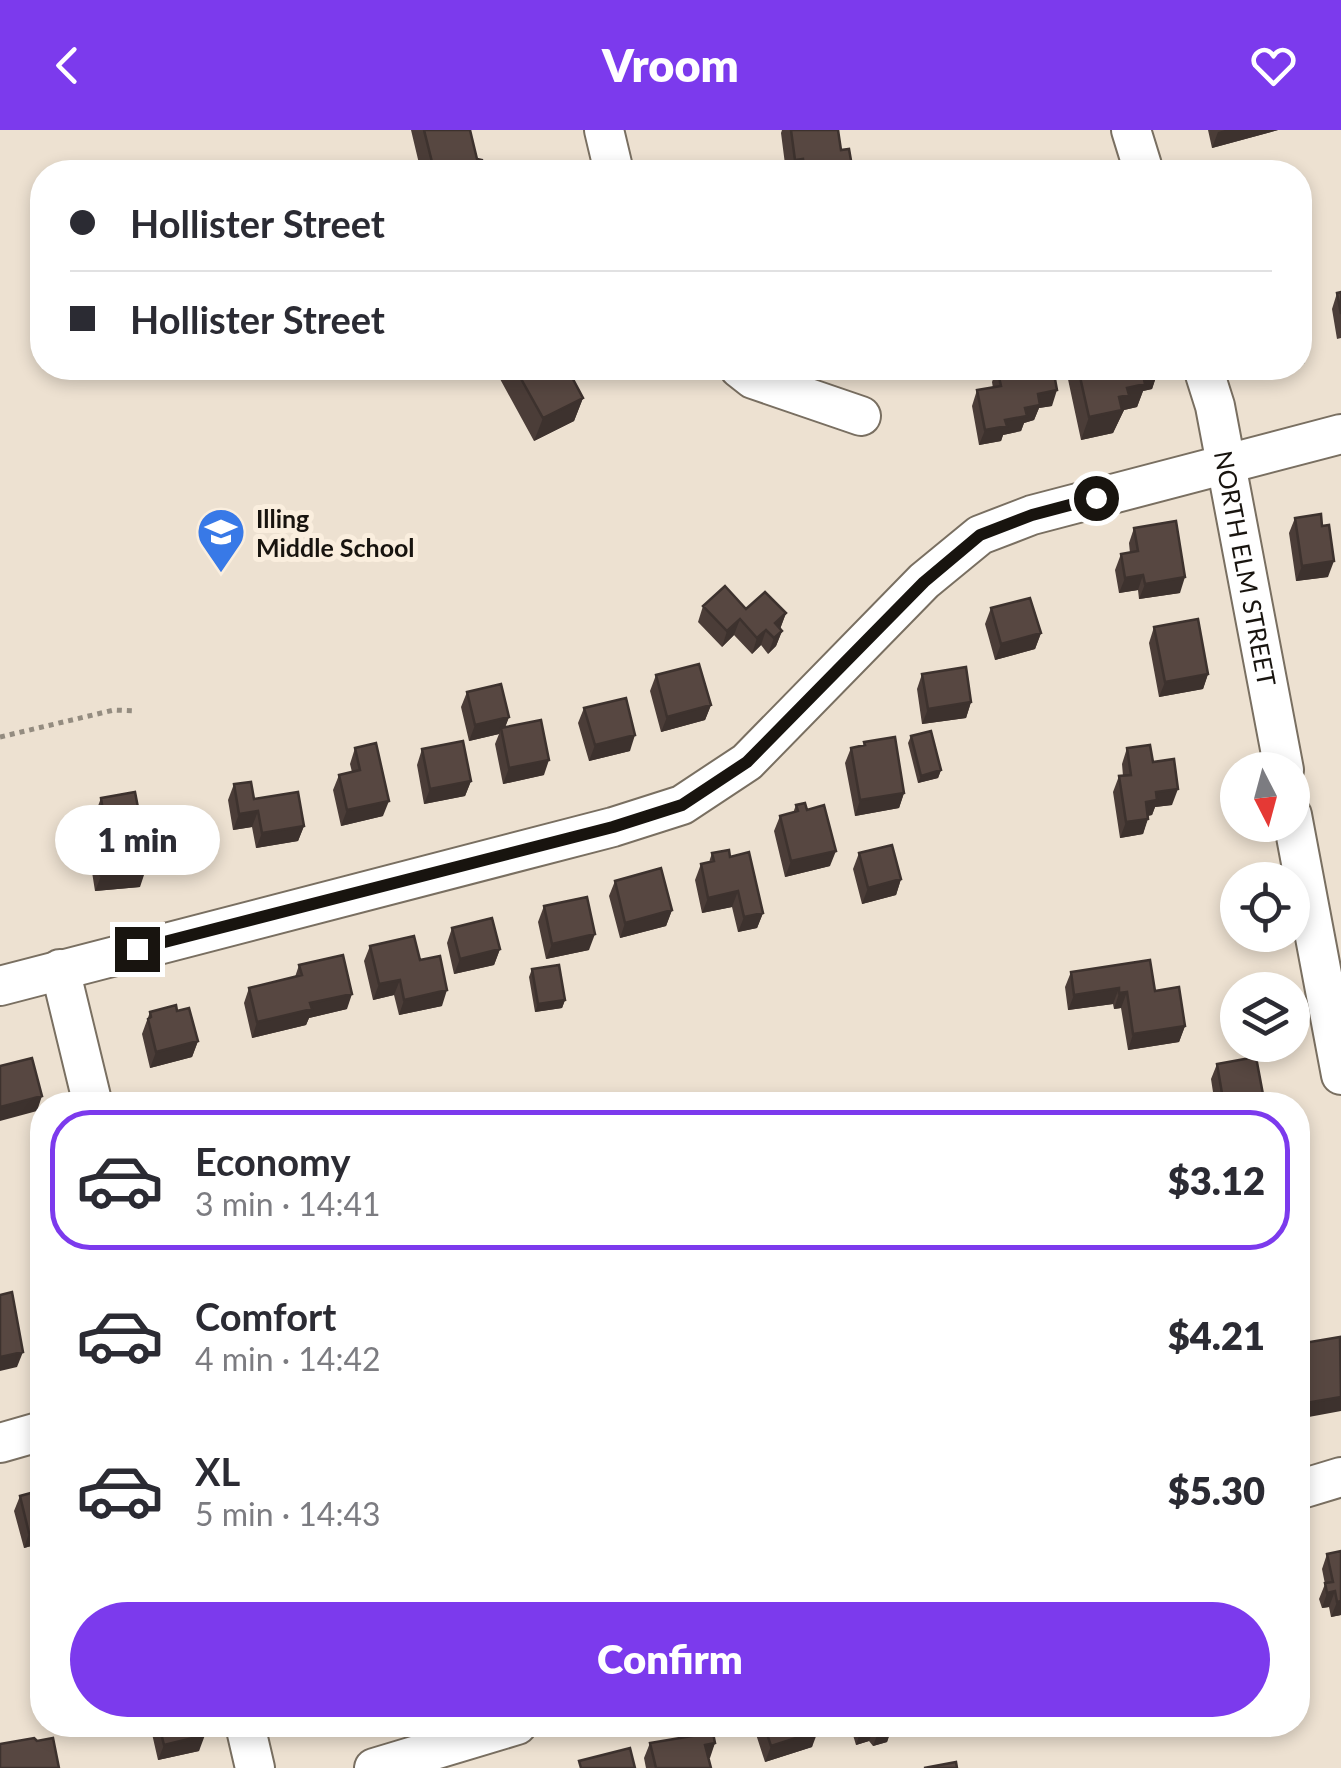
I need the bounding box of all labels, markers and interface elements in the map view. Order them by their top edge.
icon: back [40,38,95,93]
text: Vroom [602,38,739,92]
icon: heart [1246,38,1301,93]
text: Hollister Street [130,200,385,246]
text: Hollister Street [130,296,385,342]
street label: NORTH ELM STREET [1209,448,1283,689]
route start [1074,476,1119,521]
place label: Illing Middle School [256,503,415,562]
school or university icon: Illing Middle School [195,506,247,574]
north arrow [1220,752,1310,842]
map controls [1220,752,1310,1062]
callout: 1 min [54,804,220,874]
text: 1 min [98,820,177,859]
button: locate [1220,862,1310,952]
route end [115,927,160,972]
button: layers [1220,972,1310,1062]
icon: car [75,1135,165,1225]
text: Economy [195,1138,350,1184]
text: $3.12 [1168,1157,1265,1203]
text: 3 min · 14:41 [195,1184,381,1223]
icon: car [75,1290,165,1380]
text: Comfort [195,1293,336,1339]
text: $4.21 [1168,1312,1265,1358]
text: 4 min · 14:42 [195,1339,381,1378]
icon: car [75,1445,165,1535]
text: XL [195,1448,240,1494]
text: $5.30 [1168,1467,1265,1513]
text: 5 min · 14:43 [195,1494,381,1533]
button: Confirm [70,1602,1270,1717]

